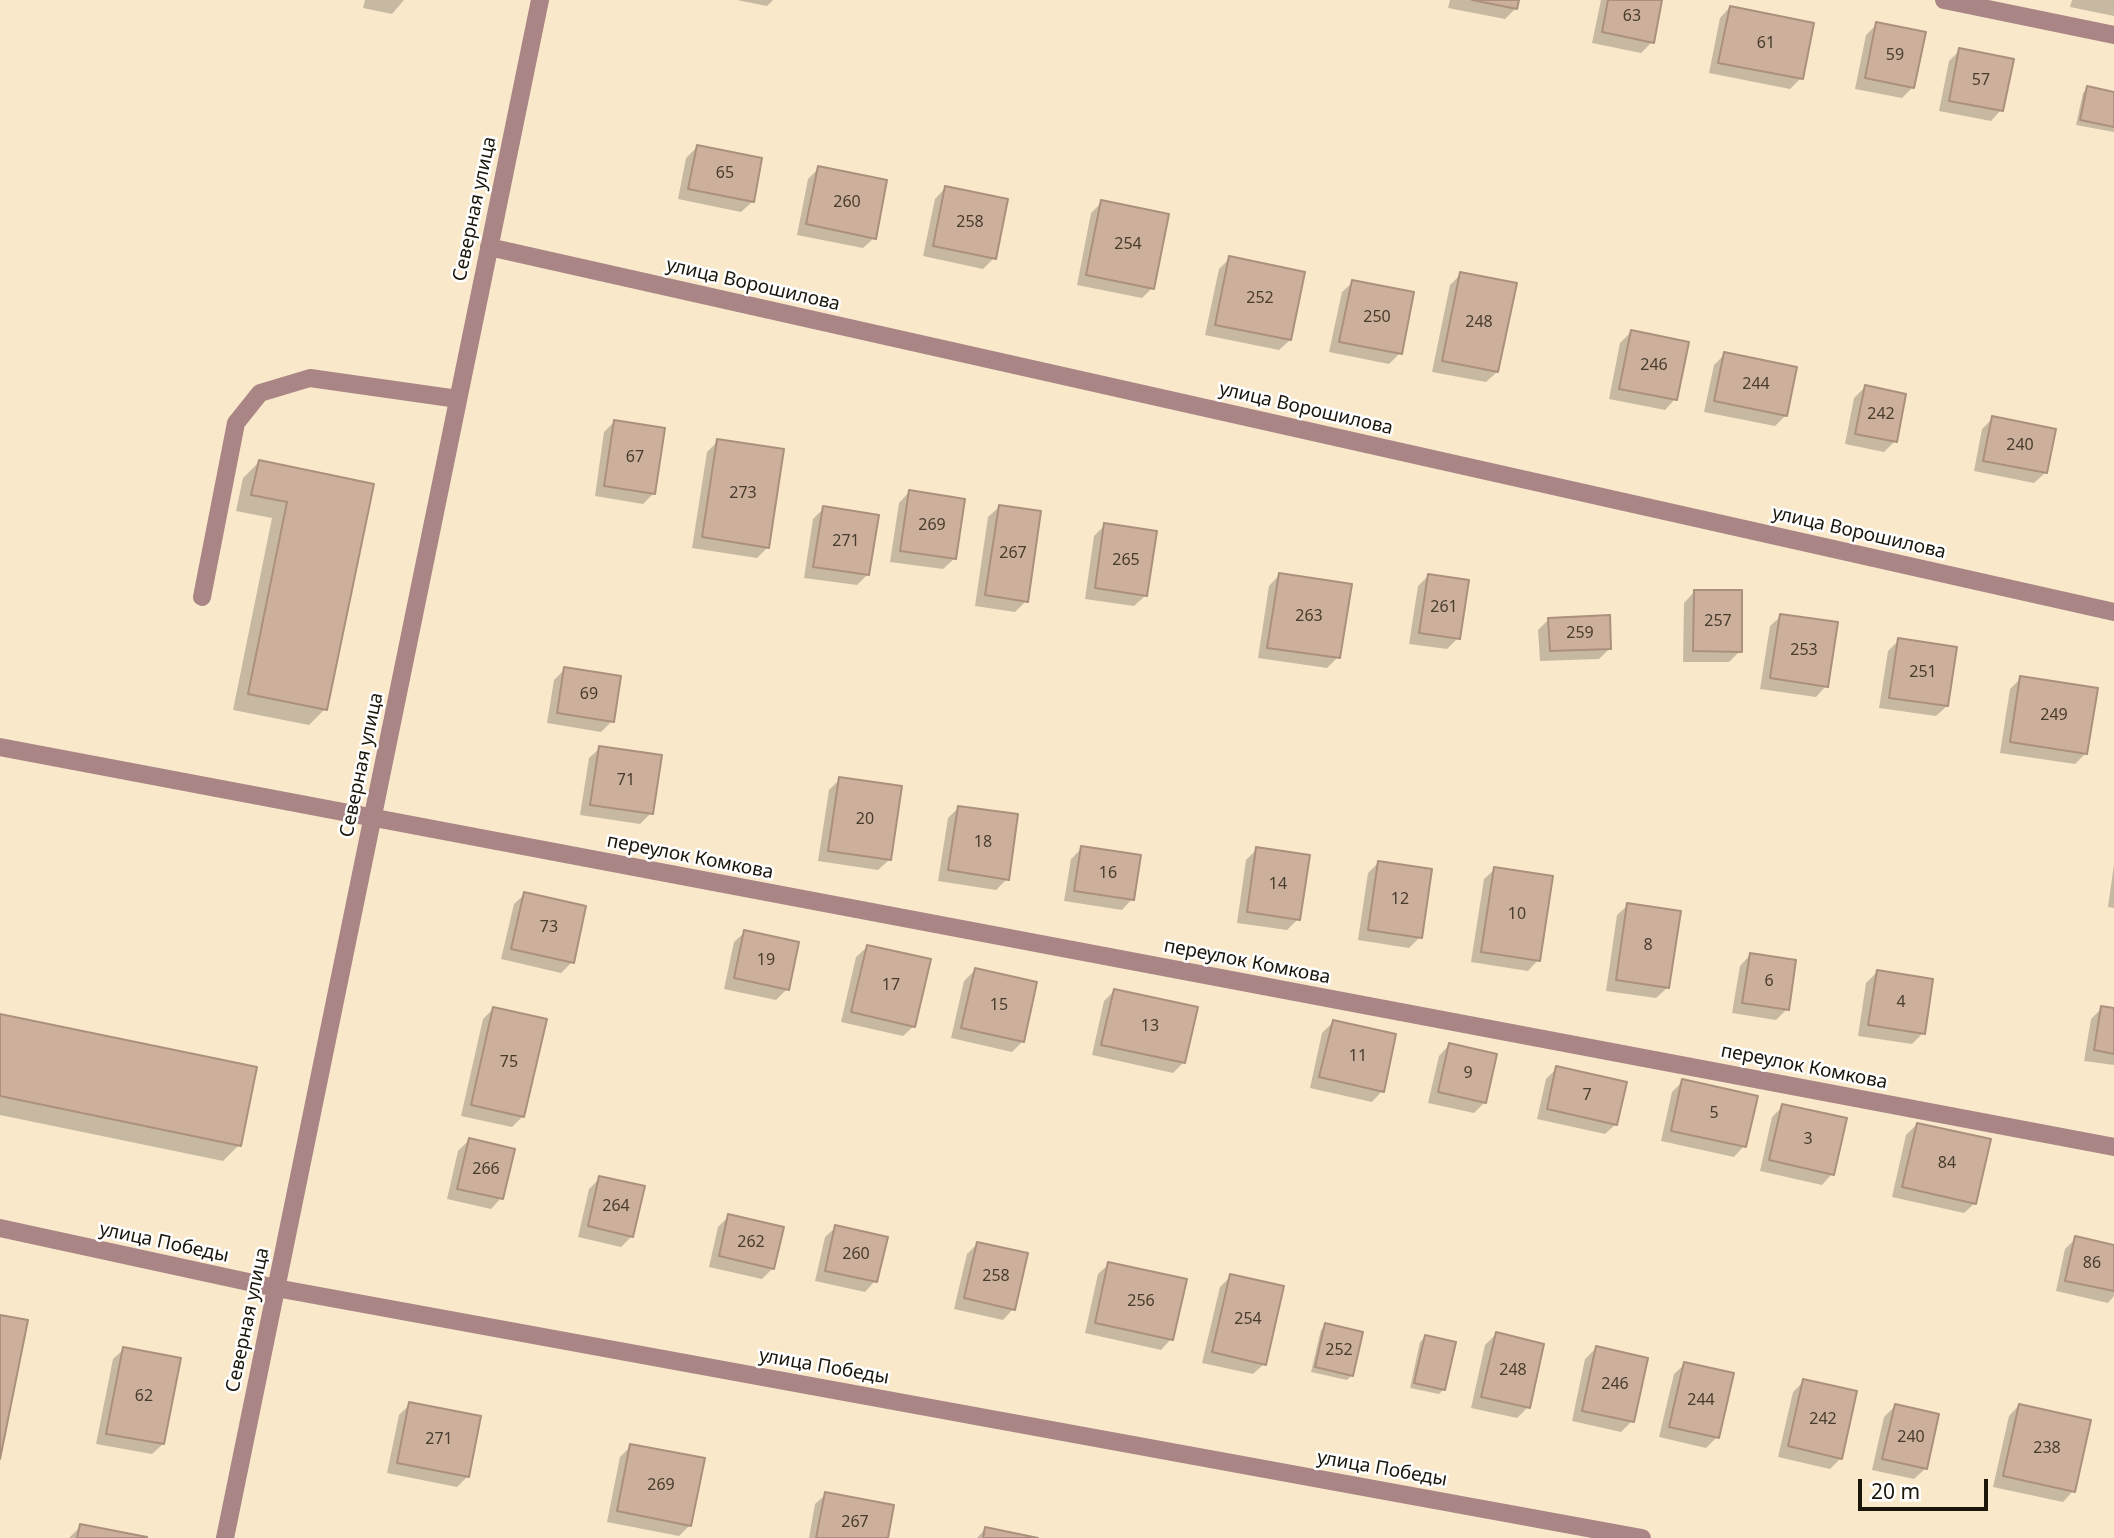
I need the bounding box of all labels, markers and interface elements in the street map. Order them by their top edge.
house number: 63 [1623,6,1641,26]
house number: 61 [1757,33,1775,53]
house number: 59 [1886,45,1904,65]
house number: 57 [1972,70,1990,90]
street label: Северная улица [449,135,501,283]
house number: 65 [716,163,734,183]
house number: 260 [833,192,861,212]
house number: 258 [956,212,984,232]
house number: 254 [1114,234,1142,254]
street label: улица Ворошилова [664,254,842,316]
house number: 252 [1246,288,1274,308]
house number: 250 [1363,307,1391,327]
house number: 248 [1465,312,1493,332]
house number: 246 [1640,355,1668,375]
house number: 244 [1742,374,1770,394]
street label: улица Ворошилова [1217,378,1395,440]
house number: 242 [1867,404,1895,424]
house number: 240 [2006,435,2034,455]
house number: 67 [626,447,644,467]
house number: 273 [729,483,757,503]
street label: улица Ворошилова [1770,502,1948,564]
house number: 269 [918,515,946,535]
house number: 271 [832,531,860,551]
house number: 267 [999,543,1027,563]
house number: 265 [1112,550,1140,570]
house number: 261 [1430,597,1458,617]
house number: 263 [1295,606,1323,626]
house number: 257 [1704,611,1732,631]
house number: 259 [1566,623,1594,643]
house number: 253 [1790,640,1818,660]
house number: 251 [1909,662,1937,682]
house number: 69 [580,684,598,704]
street label: Северная улица [336,691,388,839]
house number: 249 [2040,705,2068,725]
house number: 71 [617,770,635,790]
house number: 20 [856,809,874,829]
street label: переулок Комкова [605,830,775,884]
house number: 18 [974,832,992,852]
house number: 16 [1099,863,1117,883]
house number: 14 [1269,874,1287,894]
house number: 12 [1391,889,1409,909]
house number: 10 [1508,904,1526,924]
house number: 73 [540,917,558,937]
street label: переулок Комкова [1162,935,1332,989]
house number: 8 [1643,935,1653,955]
house number: 19 [757,950,775,970]
house number: 6 [1764,971,1774,991]
house number: 17 [882,975,900,995]
house number: 4 [1896,992,1906,1012]
house number: 15 [990,995,1008,1015]
house number: 13 [1141,1016,1159,1036]
street label: переулок Комкова [1719,1040,1889,1094]
house number: 11 [1349,1046,1367,1066]
house number: 75 [500,1052,518,1072]
house number: 9 [1463,1063,1473,1083]
house number: 7 [1582,1085,1592,1105]
house number: 5 [1709,1103,1719,1123]
house number: 3 [1803,1129,1813,1149]
house number: 84 [1938,1153,1956,1173]
house number: 266 [472,1159,500,1179]
house number: 264 [602,1196,630,1216]
street label: улица Победы [97,1218,231,1268]
house number: 262 [737,1232,765,1252]
house number: 260 [842,1244,870,1264]
street label: Северная улица [222,1246,274,1394]
house number: 86 [2083,1253,2101,1273]
house number: 258 [982,1266,1010,1286]
house number: 256 [1127,1291,1155,1311]
house number: 254 [1234,1309,1262,1329]
house number: 252 [1325,1340,1353,1360]
street label: улица Победы [757,1344,891,1390]
house number: 248 [1499,1360,1527,1380]
house number: 246 [1601,1374,1629,1394]
house number: 62 [135,1386,153,1406]
house number: 244 [1687,1390,1715,1410]
house number: 242 [1809,1409,1837,1429]
house number: 240 [1897,1427,1925,1447]
house number: 271 [425,1429,453,1449]
house number: 238 [2033,1438,2061,1458]
street label: улица Победы [1315,1446,1449,1492]
scale bar [1862,1464,1992,1508]
house number: 269 [647,1475,675,1495]
text: 20 m [1871,1477,1920,1505]
house number: 267 [841,1512,869,1532]

